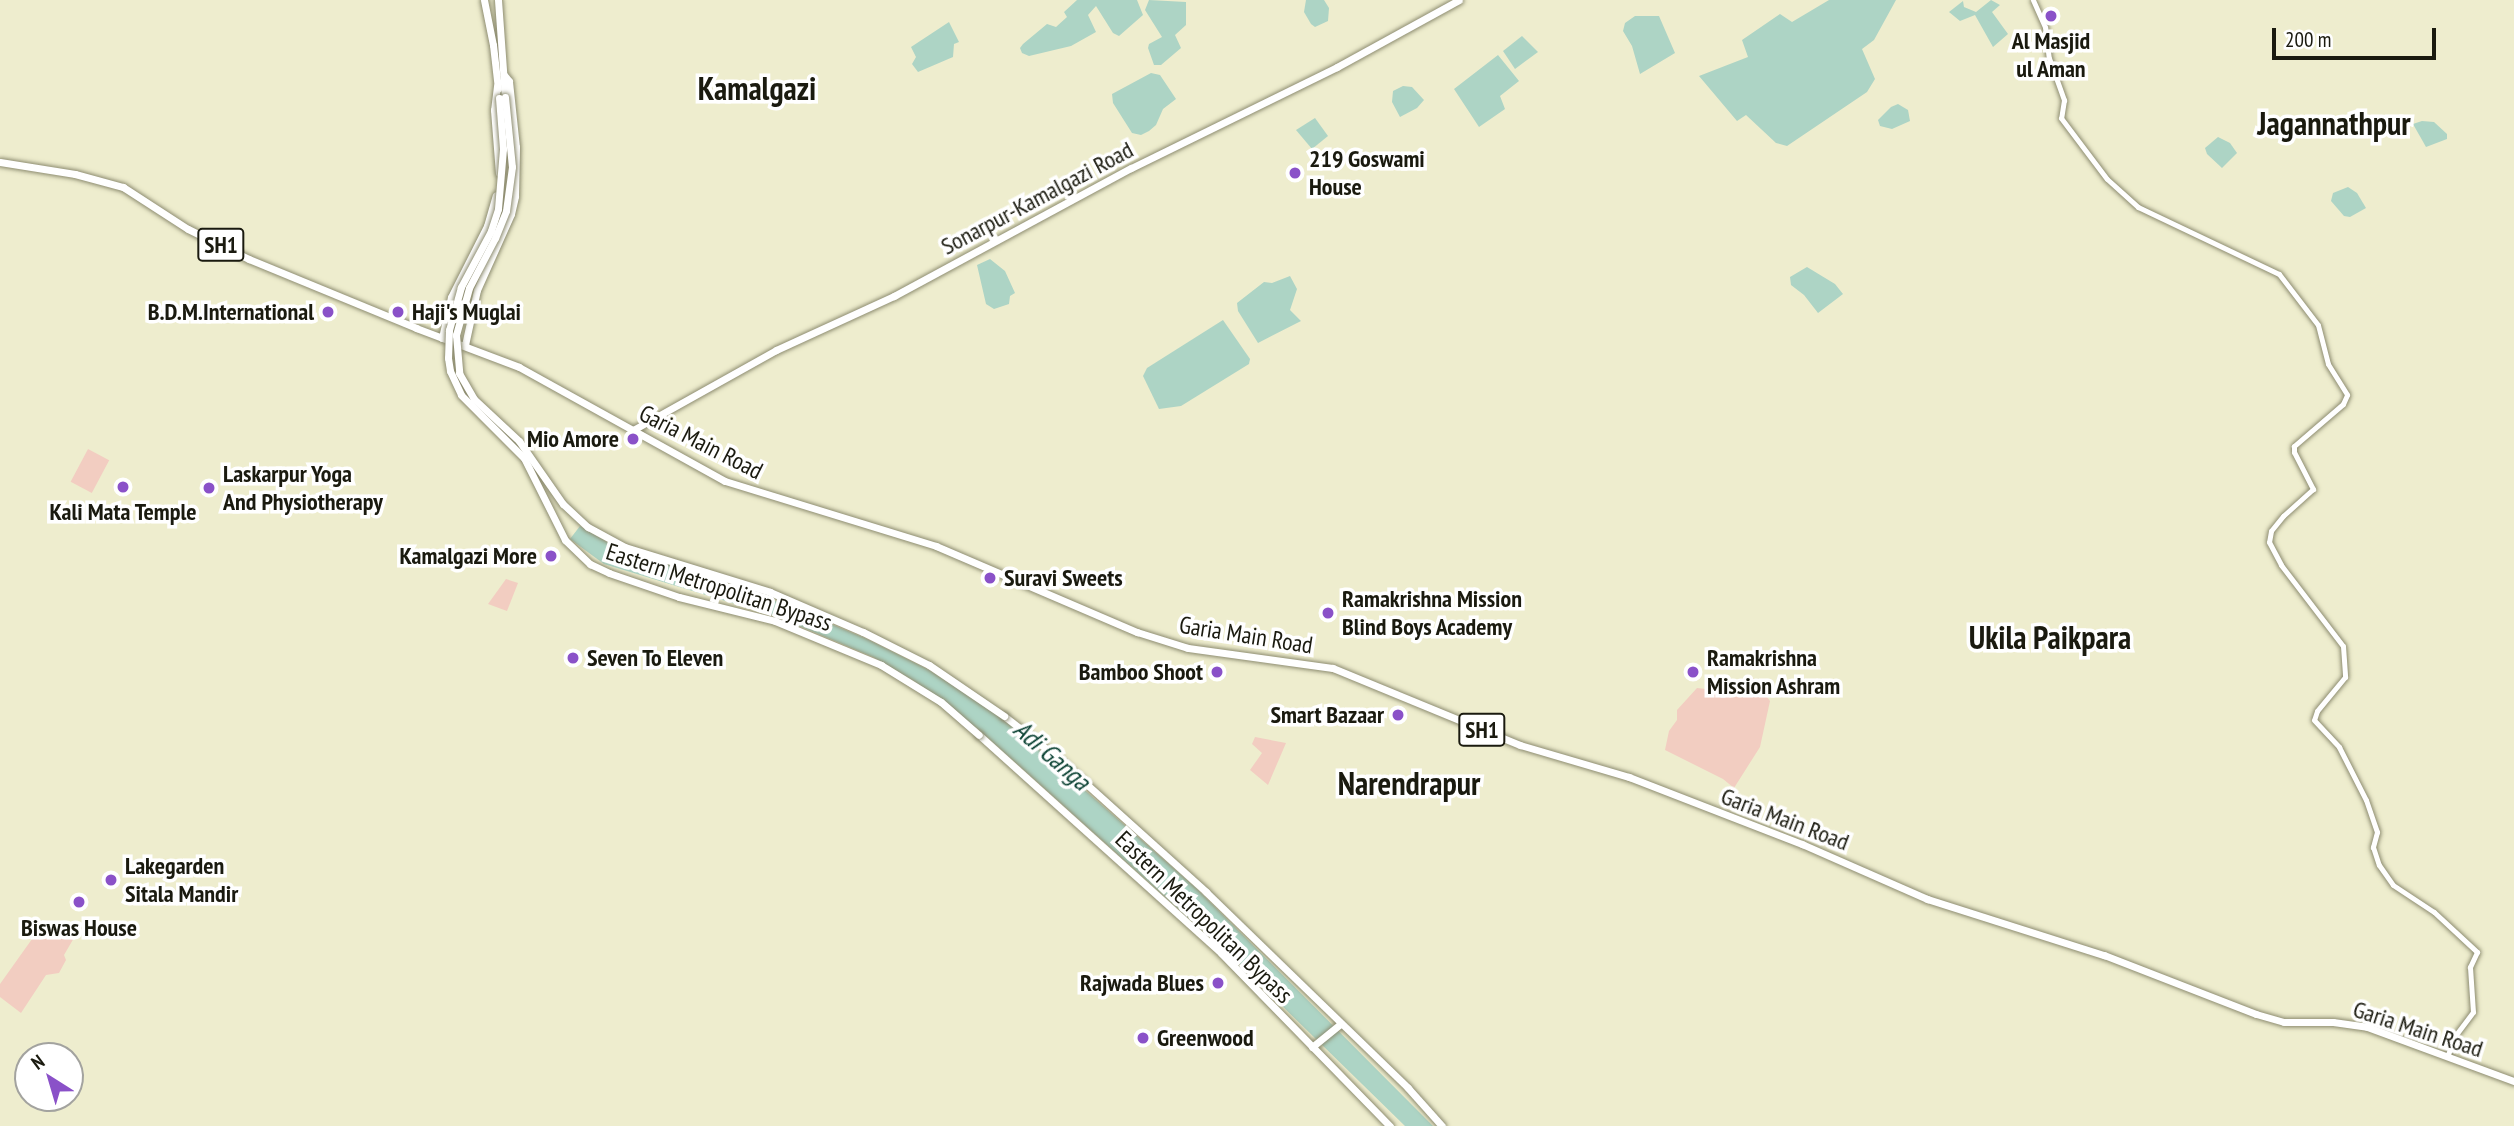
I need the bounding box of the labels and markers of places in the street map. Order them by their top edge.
marker: Al Masjid ul Aman [2043,8,2059,24]
place label: Al Masjid ul Aman [2012,27,2090,83]
place label: 219 Goswami House [1309,145,1425,201]
marker: 219 Goswami House [1287,165,1303,181]
place label: B.D.M.International [148,298,314,326]
place label: Haji's Muglai [412,298,521,326]
marker: B.D.M.International [320,304,336,320]
marker: Haji's Muglai [390,304,406,320]
place label: Mio Amore [526,425,619,453]
marker: Mio Amore [625,431,641,447]
place label: Laskarpur Yoga And Physiotherapy [223,460,383,516]
marker: Kali Mata Temple [115,479,131,495]
marker: Laskarpur Yoga And Physiotherapy [201,480,217,496]
place label: Kali Mata Temple [49,498,197,526]
place label: Kamalgazi More [399,542,537,570]
marker: Kamalgazi More [543,548,559,564]
place label: Suravi Sweets [1004,564,1123,592]
marker: Suravi Sweets [982,570,998,586]
place label: Ramakrishna Mission Blind Boys Academy [1342,585,1522,641]
marker: Ramakrishna Mission Blind Boys Academy [1320,605,1336,621]
place label: Seven To Eleven [587,644,724,672]
place label: Ramakrishna Mission Ashram [1707,644,1841,700]
marker: Seven To Eleven [565,650,581,666]
place label: Bamboo Shoot [1079,658,1203,686]
marker: Bamboo Shoot [1209,664,1225,680]
marker: Ramakrishna Mission Ashram [1685,664,1701,680]
place label: Smart Bazaar [1270,701,1384,729]
marker: Smart Bazaar [1390,707,1406,723]
place label: Lakegarden Sitala Mandir [125,852,238,908]
marker: Lakegarden Sitala Mandir [103,872,119,888]
marker: Biswas House [71,894,87,910]
place label: Biswas House [21,914,137,942]
place label: Rajwada Blues [1080,969,1204,997]
marker: Rajwada Blues [1210,975,1226,991]
place label: Greenwood [1157,1024,1254,1052]
marker: Greenwood [1135,1030,1151,1046]

